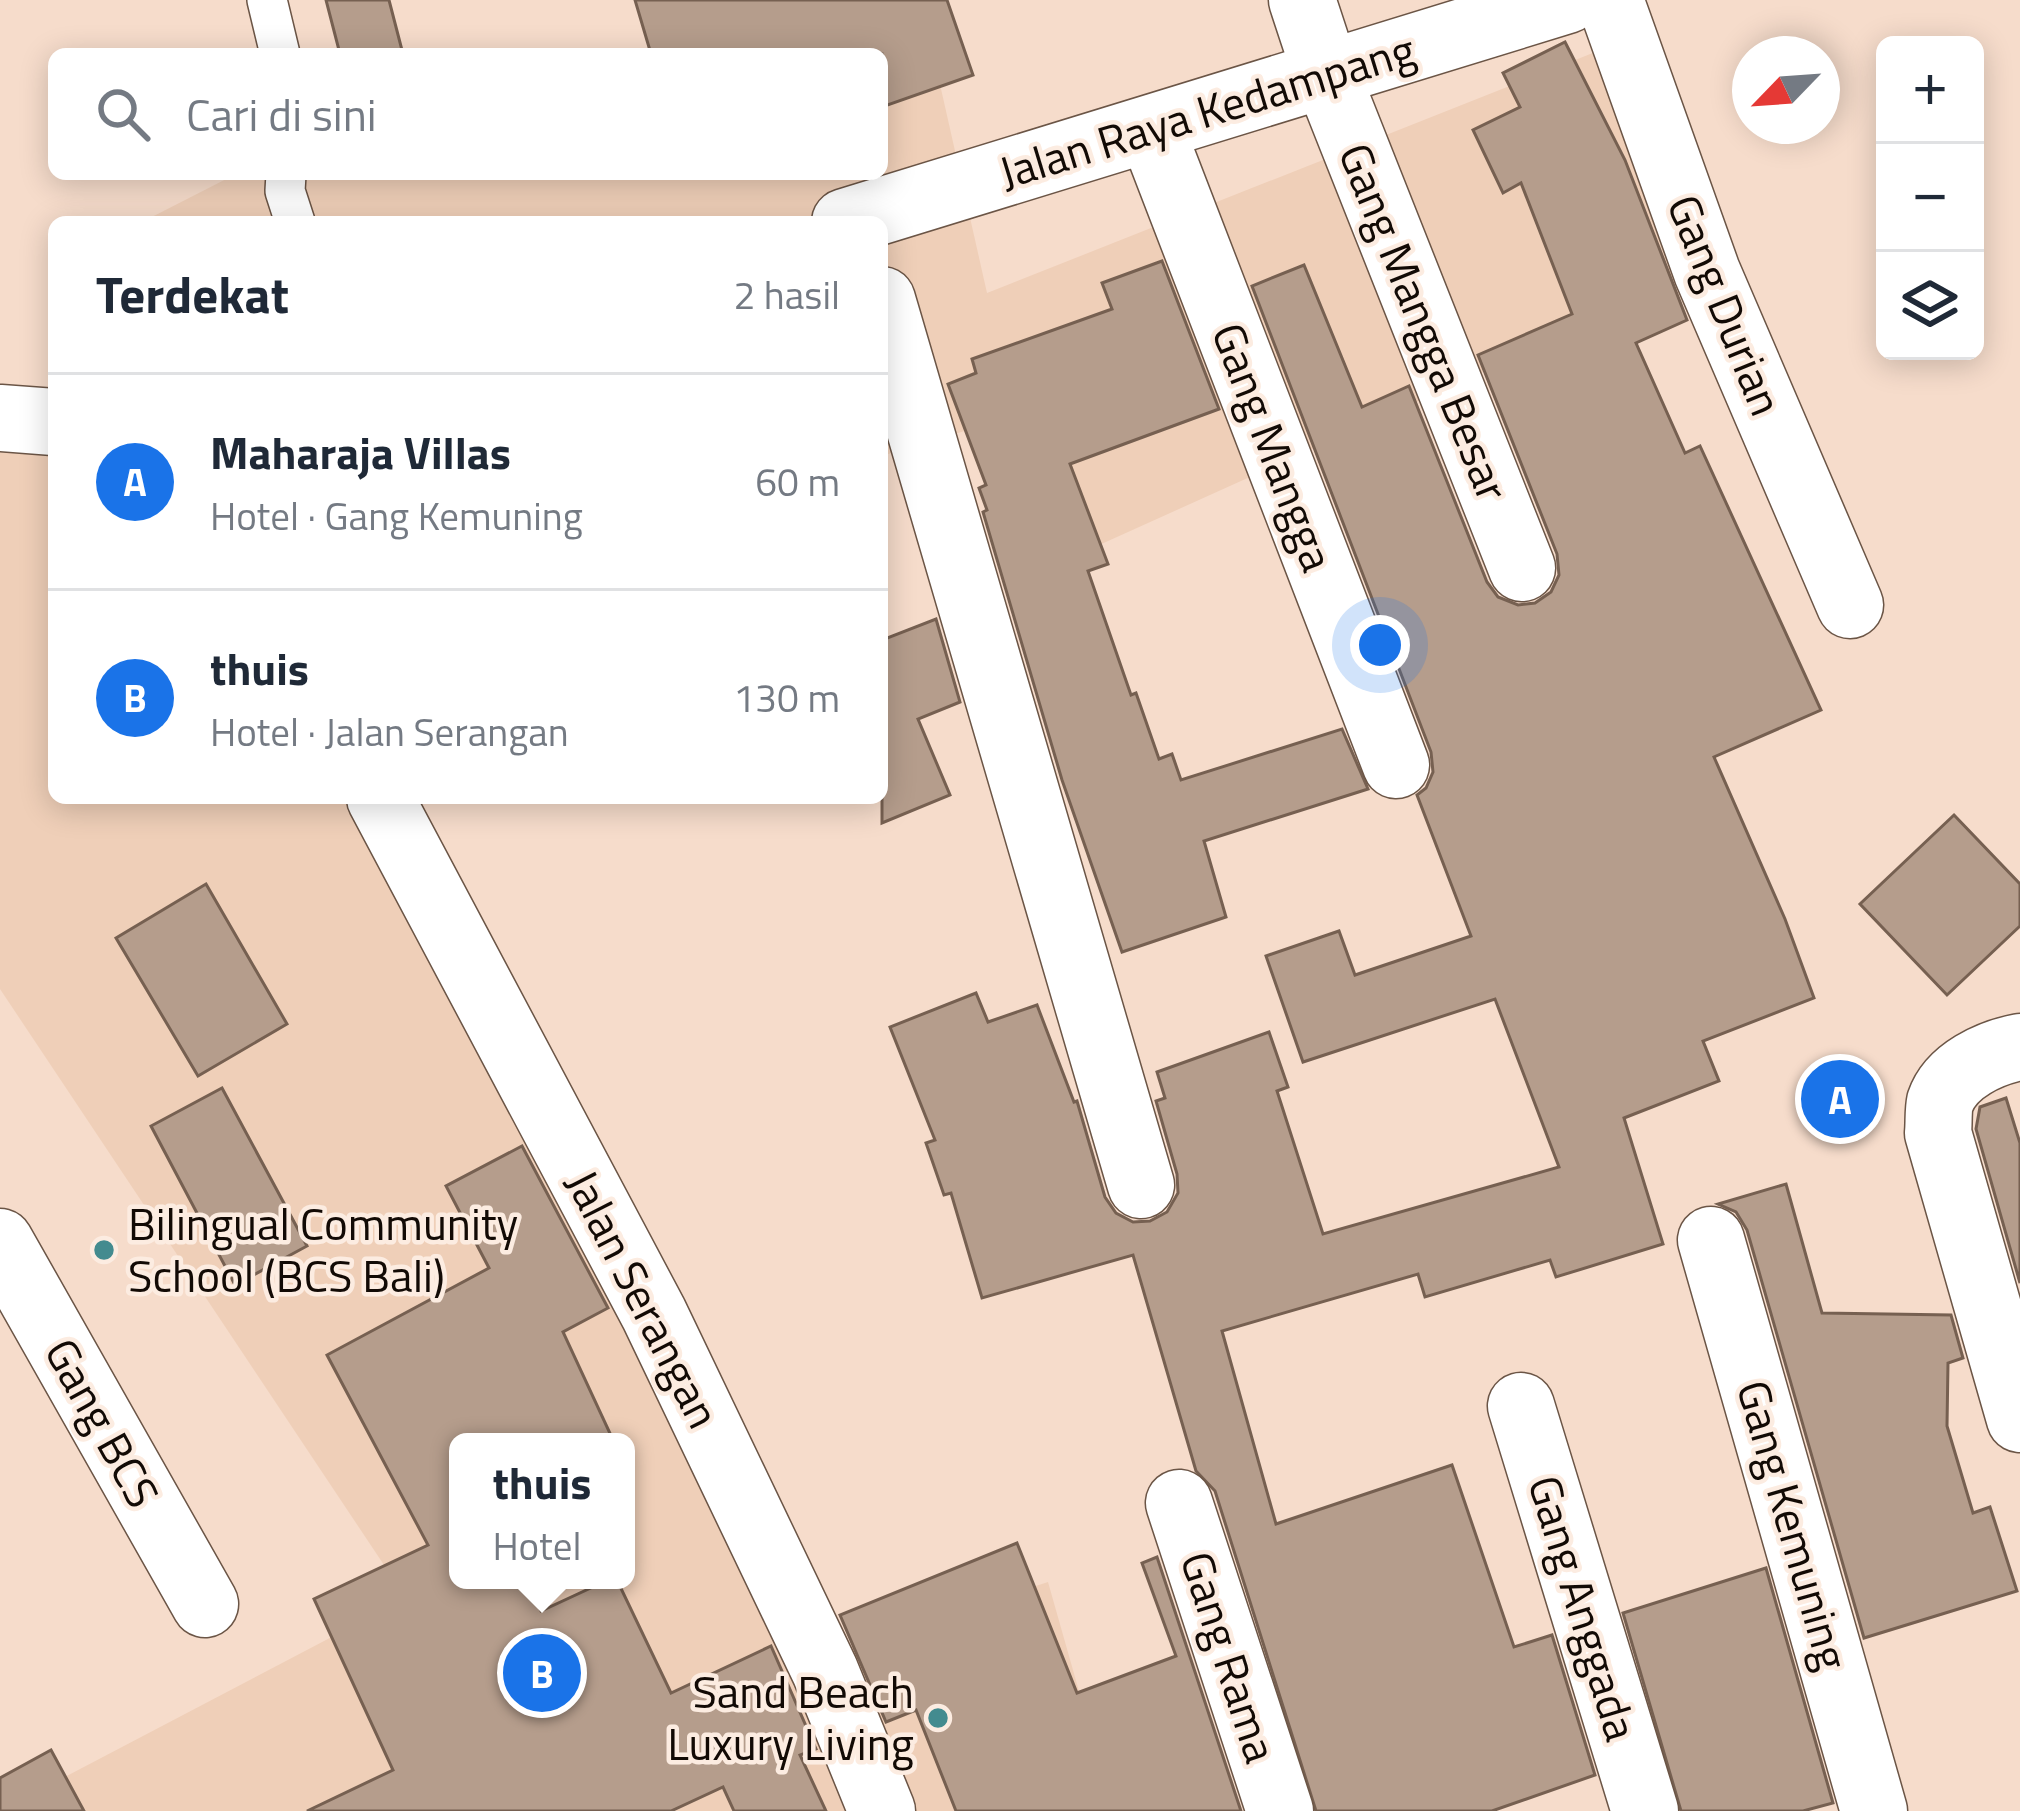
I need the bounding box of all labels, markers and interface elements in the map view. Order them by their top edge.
street label: Jalan Raya Kedampang [990,14,1423,206]
north arrow [1732,36,1840,144]
map controls [1876,36,1984,360]
button: + [1876,36,1984,144]
search box [48,48,888,180]
text: Cari di sini [186,80,377,148]
icon: search [90,81,156,147]
street label: Gang Mangga Besar [1322,133,1528,511]
button: − [1876,144,1984,252]
street label: Gang Durian [1651,184,1801,425]
button: layers [1876,252,1984,360]
text: Terdekat [96,255,289,333]
text: 2 hasil [733,265,840,324]
street label: Gang Mangga [1195,313,1352,581]
text: Maharaja Villas [210,418,511,486]
text: A [123,452,147,511]
text: 60 m [755,452,840,511]
text: Hotel · Gang Kemuning [210,486,583,545]
your location [1350,615,1410,675]
text: thuis [210,634,309,702]
text: B [123,668,147,727]
text: 130 m [733,668,840,727]
text: Hotel · Jalan Serangan [210,702,569,761]
pin: A [1801,1054,1879,1144]
street label: Jalan Serangan [550,1158,738,1440]
place label: Bilingual Community School (BCS Bali) [128,1189,518,1309]
marker: Bilingual Community School (BCS Bali) [91,1237,117,1263]
street label: Gang BCS [29,1326,177,1519]
street label: Gang Kemuning [1720,1372,1868,1677]
popup [449,1433,635,1589]
text: thuis [492,1448,592,1516]
street label: Gang Anggada [1511,1467,1656,1748]
text: Hotel [492,1516,581,1575]
street label: Gang Rama [1164,1543,1296,1771]
pin: B [503,1628,581,1718]
place label: Sand Beach Luxury Living [667,1657,914,1777]
marker: Sand Beach Luxury Living [925,1705,951,1731]

